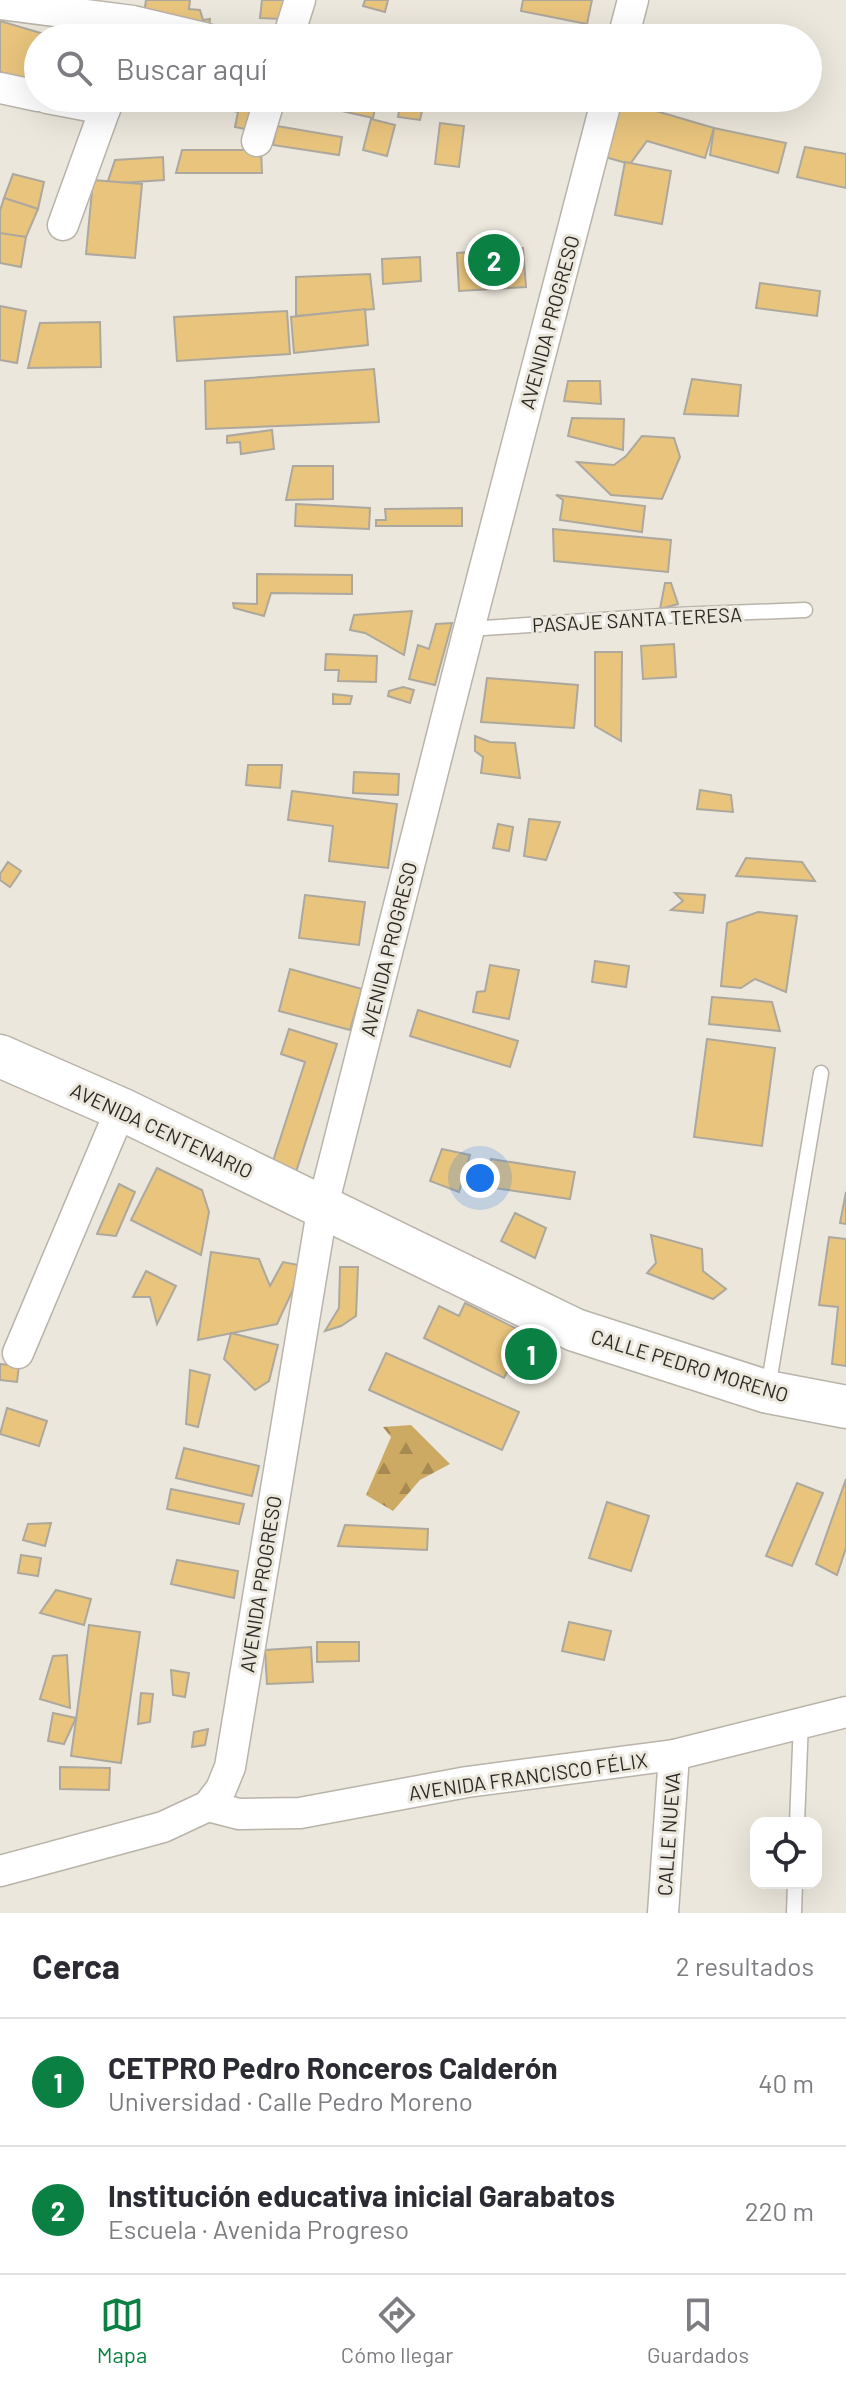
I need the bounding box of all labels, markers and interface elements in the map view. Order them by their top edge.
search box [24,24,822,112]
icon: search [52,46,96,90]
text: Buscar aquí [116,50,267,86]
pin: 2 [468,230,520,290]
street label: AVENIDA PROGRESO [514,233,584,411]
street label: PASAJE SANTA TERESA [532,602,742,636]
street label: AVENIDA PROGRESO [355,859,421,1039]
street label: AVENIDA CENTENARIO [67,1077,257,1183]
your location [460,1158,500,1198]
pin: 1 [505,1324,557,1384]
street label: CALLE PEDRO MORENO [588,1324,792,1406]
street label: AVENIDA PROGRESO [234,1494,286,1674]
street label: AVENIDA FRANCISCO FÉLIX [407,1747,649,1805]
street label: CALLE NUEVA [652,1771,684,1897]
map controls [750,1817,822,1889]
button: locate [750,1817,822,1889]
text: Cerca [32,1945,120,1986]
text: 2 resultados [676,1950,814,1981]
text: CETPRO Pedro Ronceros Calderón [108,2049,558,2085]
text: 1 [53,2067,63,2098]
text: 40 m [758,2067,814,2098]
text: Universidad · Calle Pedro Moreno [108,2085,473,2116]
text: Institución educativa inicial Garabatos [108,2177,615,2213]
text: 2 [51,2195,65,2226]
text: 220 m [745,2195,814,2226]
text: Escuela · Avenida Progreso [108,2213,409,2244]
tab: Mapa [97,2293,147,2367]
tab: Cómo llegar [341,2293,453,2367]
tab: Guardados [647,2293,749,2367]

